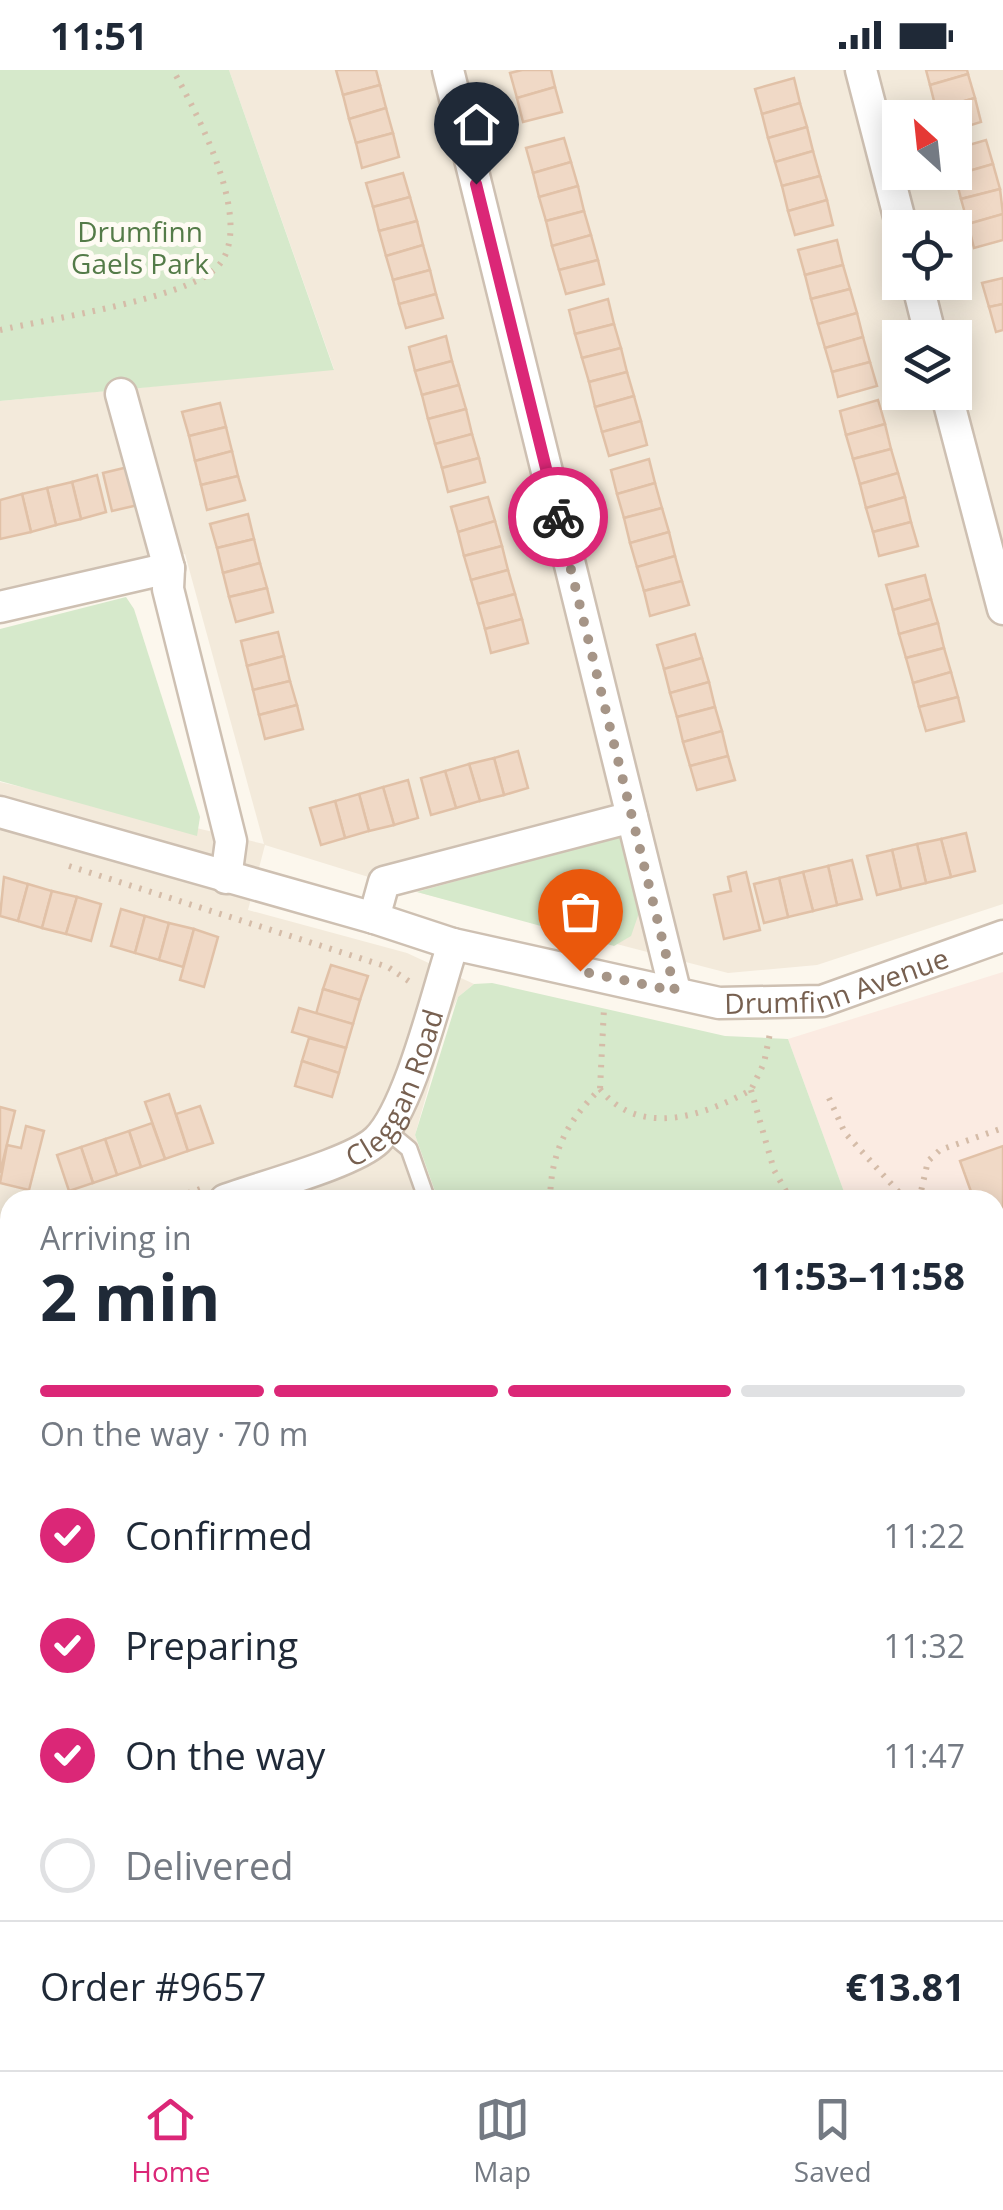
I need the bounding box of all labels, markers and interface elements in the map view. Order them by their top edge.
text: 11:51 [50,9,148,61]
pin [434,82,519,185]
icon: home [449,97,504,152]
north arrow [882,100,972,190]
map controls [882,100,972,410]
button: locate [882,210,972,300]
park label: Drumfinn Gaels Park [71,212,209,282]
button: layers [882,320,972,410]
courier [508,467,608,567]
icon: bike [531,490,586,545]
pin [538,869,623,972]
icon: bag [553,884,608,939]
street label: Drumfinn Avenue [724,938,953,1022]
street label: Cleggan Road [339,1004,451,1175]
text: Arriving in [40,1216,192,1259]
text: 11:53–11:58 [751,1249,965,1301]
text: 2 min [40,1252,220,1340]
text: On the way · 70 m [40,1412,308,1455]
icon: check [40,1508,95,1563]
text: Confirmed [125,1509,313,1561]
text: 11:22 [883,1514,965,1557]
icon: check [40,1618,95,1673]
text: Preparing [125,1619,298,1671]
text: 11:32 [883,1624,965,1667]
icon: check [40,1728,95,1783]
text: On the way [125,1729,325,1781]
text: 11:47 [883,1734,965,1777]
text: Delivered [125,1839,294,1891]
text: Order #9657 [40,1960,267,2012]
text: €13.81 [846,1960,965,2012]
tab: Home [131,2092,211,2190]
tab: Map [473,2092,531,2190]
tab: Saved [794,2092,872,2190]

